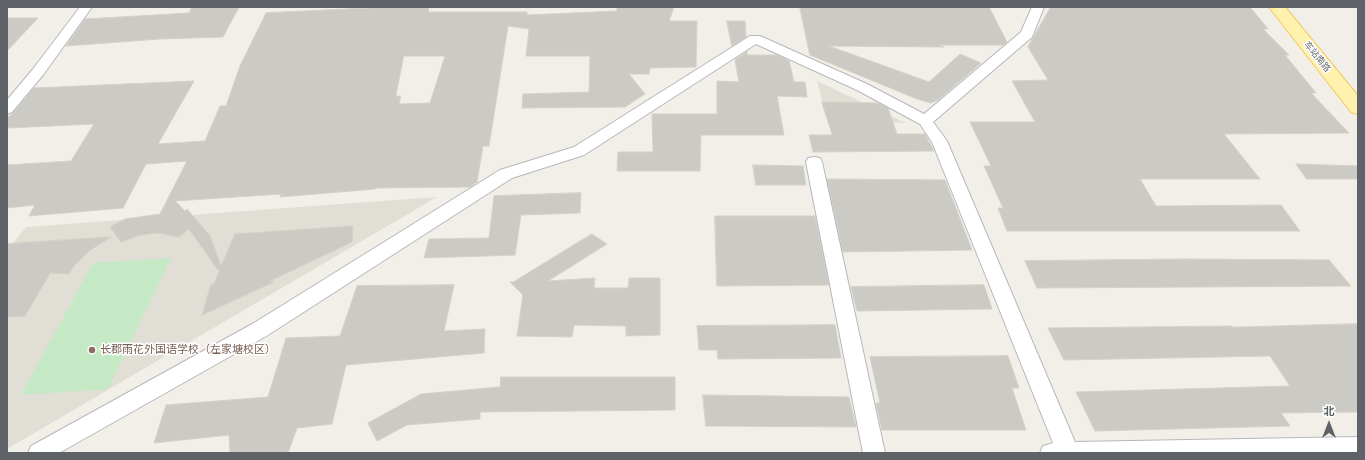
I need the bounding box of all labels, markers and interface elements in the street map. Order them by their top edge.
street label: 车站南路 [1301,40,1333,74]
place label: 长郡雨花外国语学校（左家塘校区） [100,343,276,357]
marker: 长郡雨花外国语学校（左家塘校区） [87,345,97,355]
north arrow [1309,404,1349,444]
text: 北 [1324,405,1335,418]

